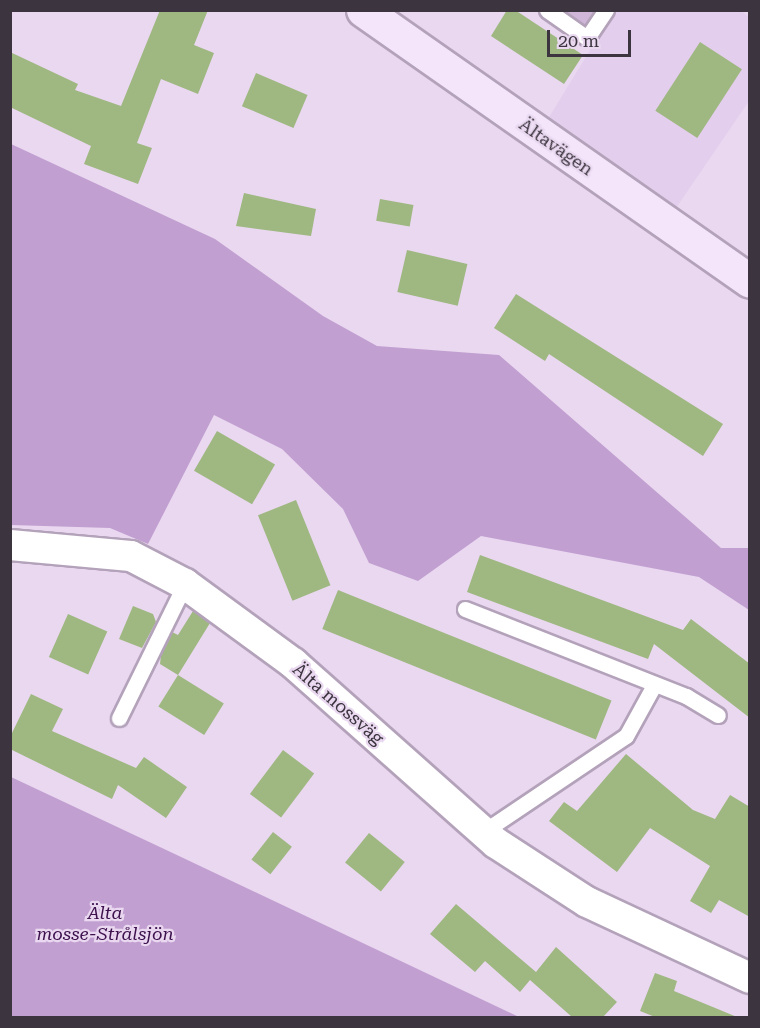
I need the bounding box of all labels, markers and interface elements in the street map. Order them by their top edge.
scale bar [550,18,634,56]
text: 20 m [558,30,599,51]
street label: Ältavägen [515,114,597,180]
street label: Älta mossväg [288,659,388,749]
park label: Älta mosse-Strålsjön [36,903,174,946]

